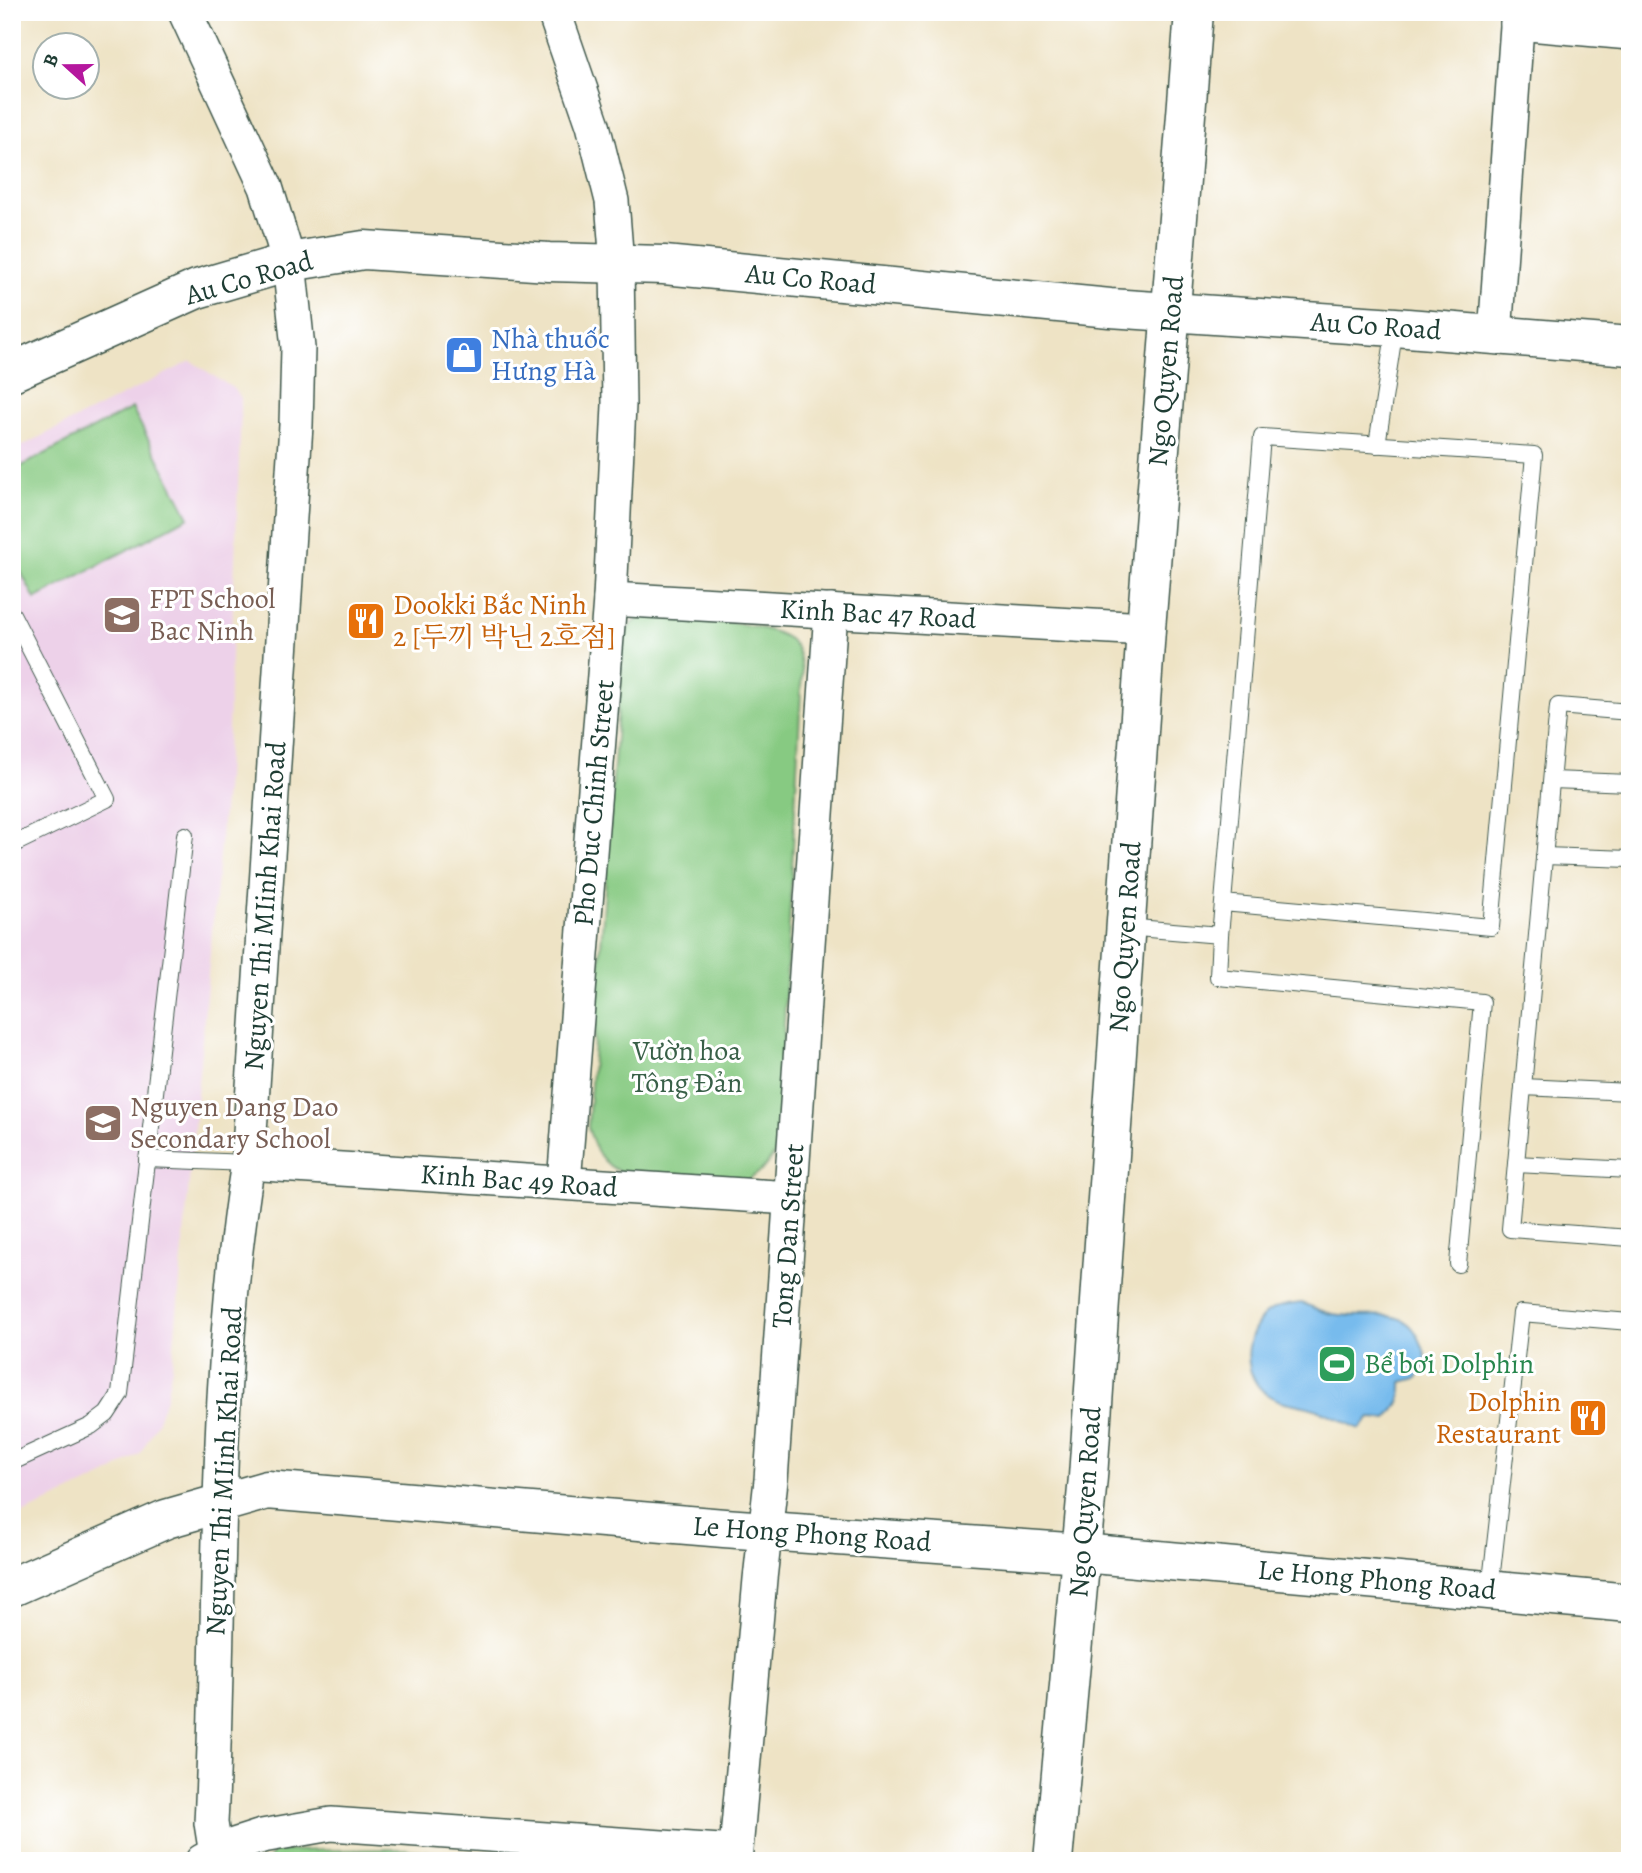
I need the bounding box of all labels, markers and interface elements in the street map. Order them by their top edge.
north arrow [32,32,102,102]
text: B [37,50,65,70]
street label: Au Co Road [180,241,318,315]
street label: Au Co Road [743,254,879,304]
street label: Ngo Quyen Road [1139,273,1193,468]
street label: Au Co Road [1308,302,1444,350]
place label: Nhà thuốc Hưng Hà [491,320,610,390]
shop icon: Nhà thuốc Hưng Hà [443,334,485,376]
place label: FPT School Bac Ninh [149,580,276,650]
place label: Dookki Bắc Ninh 2 [두끼 박닌 2호점] [393,586,616,656]
street label: Kinh Bac 47 Road [779,590,978,638]
school or university icon: FPT School Bac Ninh [101,594,143,636]
restaurant icon: Dookki Bắc Ninh 2 [두끼 박닌 2호점] [345,600,387,642]
street label: Pho Duc Chinh Street [564,678,624,928]
street label: Nguyen Thi MIinh Khai Road [235,739,296,1072]
street label: Ngo Quyen Road [1099,839,1151,1034]
park label: Vườn hoa Tông Đản [632,1032,742,1102]
place label: Nguyen Dang Dao Secondary School [130,1088,339,1158]
school or university icon: Nguyen Dang Dao Secondary School [82,1102,124,1144]
street label: Tong Dan Street [763,1142,813,1330]
street label: Kinh Bac 49 Road [419,1155,620,1207]
street label: Nguyen Thi MIinh Khai Road [196,1304,252,1637]
sports icon: Bể bơi Dolphin [1316,1343,1358,1385]
place label: Bể bơi Dolphin [1364,1345,1534,1383]
place label: Dolphin Restaurant [1435,1383,1561,1453]
restaurant icon: Dolphin Restaurant [1567,1397,1609,1439]
street label: Ngo Quyen Road [1059,1404,1111,1599]
street label: Le Hong Phong Road [691,1507,934,1561]
street label: Le Hong Phong Road [1256,1551,1499,1609]

